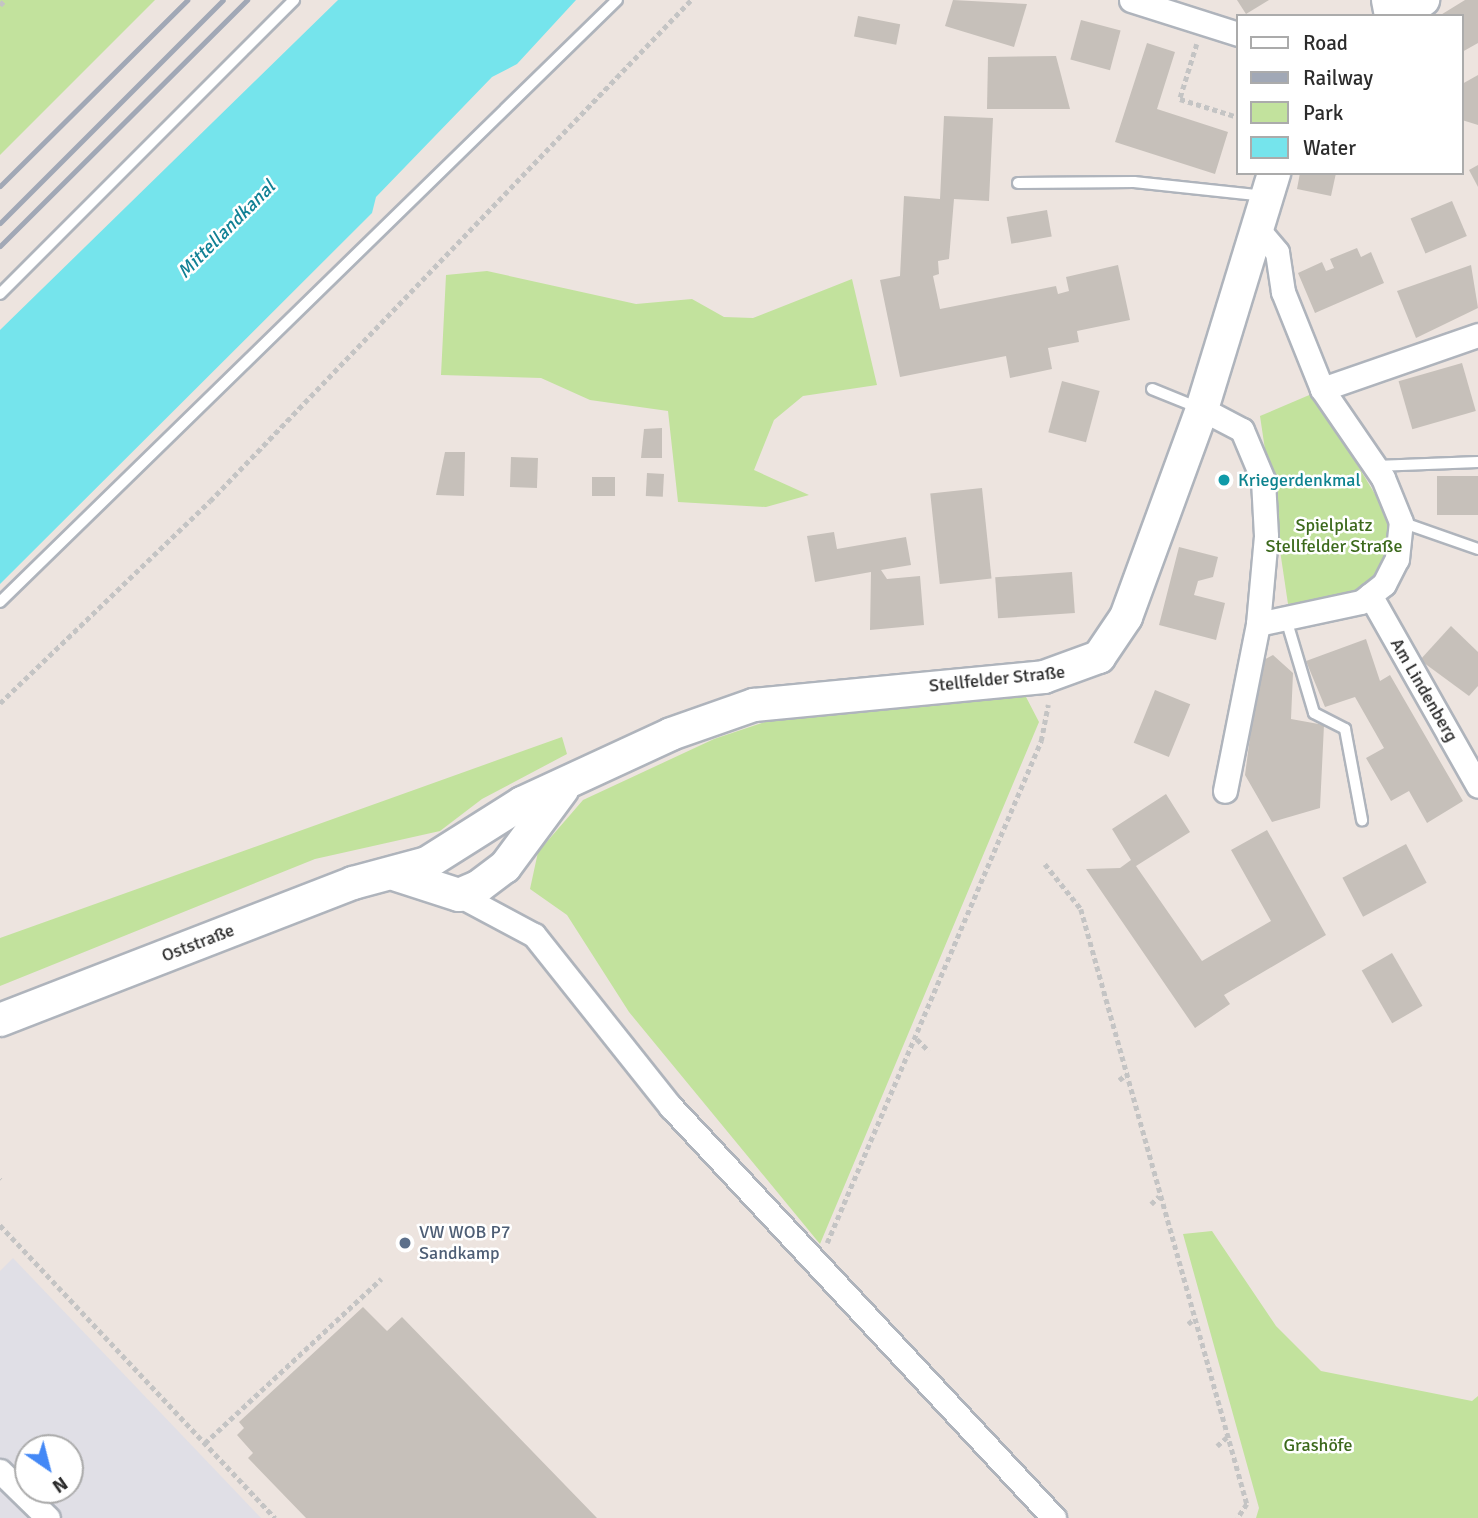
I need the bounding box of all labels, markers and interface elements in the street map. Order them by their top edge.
legend [1236,14,1464,175]
text: Road [1303,30,1348,56]
text: Railway [1303,65,1373,91]
text: Park [1303,100,1343,126]
text: Water [1303,135,1356,161]
water label: Mittellandkanal [173,176,281,284]
place label: Kriegerdenkmal [1238,469,1361,491]
marker: Kriegerdenkmal [1216,472,1232,488]
park label: Spielplatz Stellfelder Straße [1266,515,1402,558]
street label: Am Lindenberg [1386,634,1462,746]
street label: Stellfelder Straße [928,661,1066,697]
street label: Oststraße [159,919,237,967]
place label: VW WOB P7 Sandkamp [419,1222,510,1264]
marker: VW WOB P7 Sandkamp [397,1235,413,1251]
north arrow [14,1434,84,1504]
park label: Grashöfe [1284,1434,1352,1456]
text: N [48,1471,72,1498]

